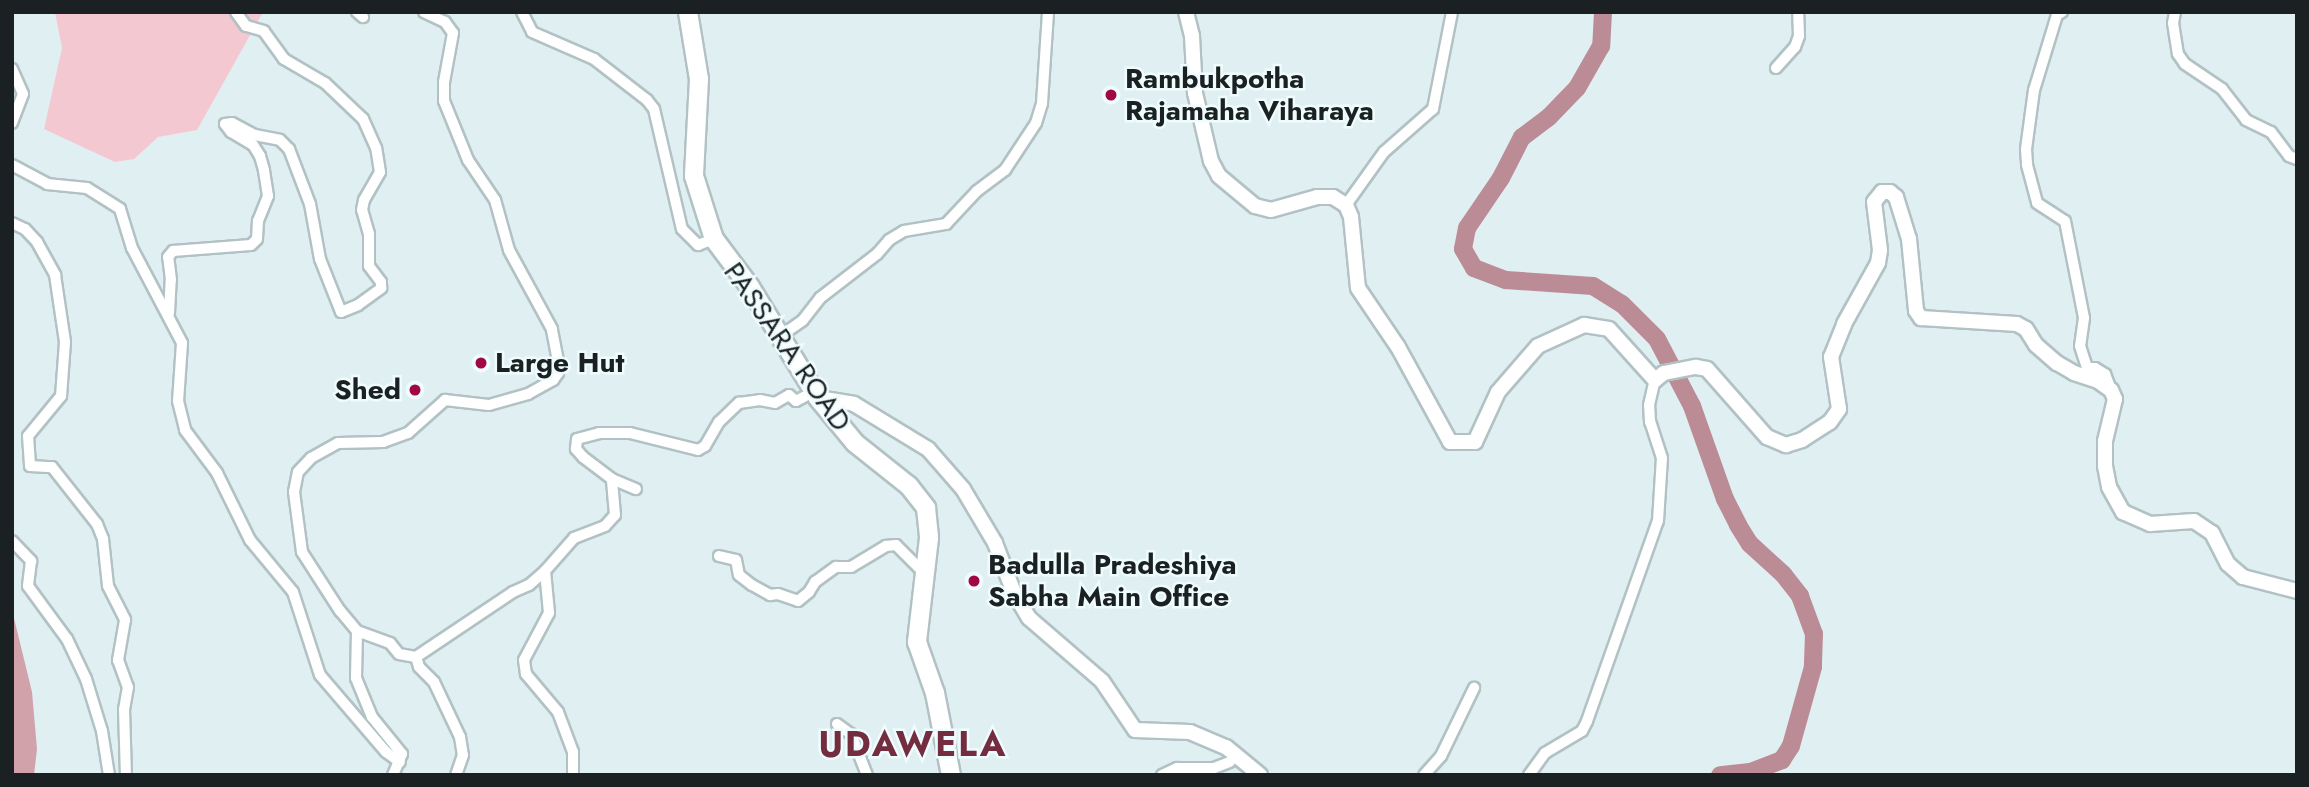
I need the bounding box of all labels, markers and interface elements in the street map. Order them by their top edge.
place label: Rambukpotha Rajamaha Viharaya [1125,62,1374,128]
marker: Rambukpotha Rajamaha Viharaya [1103,87,1119,103]
street label: PASSARA ROAD [716,256,858,438]
place label: Large Hut [495,346,624,380]
marker: Large Hut [473,355,489,371]
place label: Shed [334,373,401,407]
marker: Shed [407,382,423,398]
place label: Badulla Pradeshiya Sabha Main Office [988,548,1237,614]
marker: Badulla Pradeshiya Sabha Main Office [966,573,982,589]
district label: UDAWELA [819,723,1007,765]

